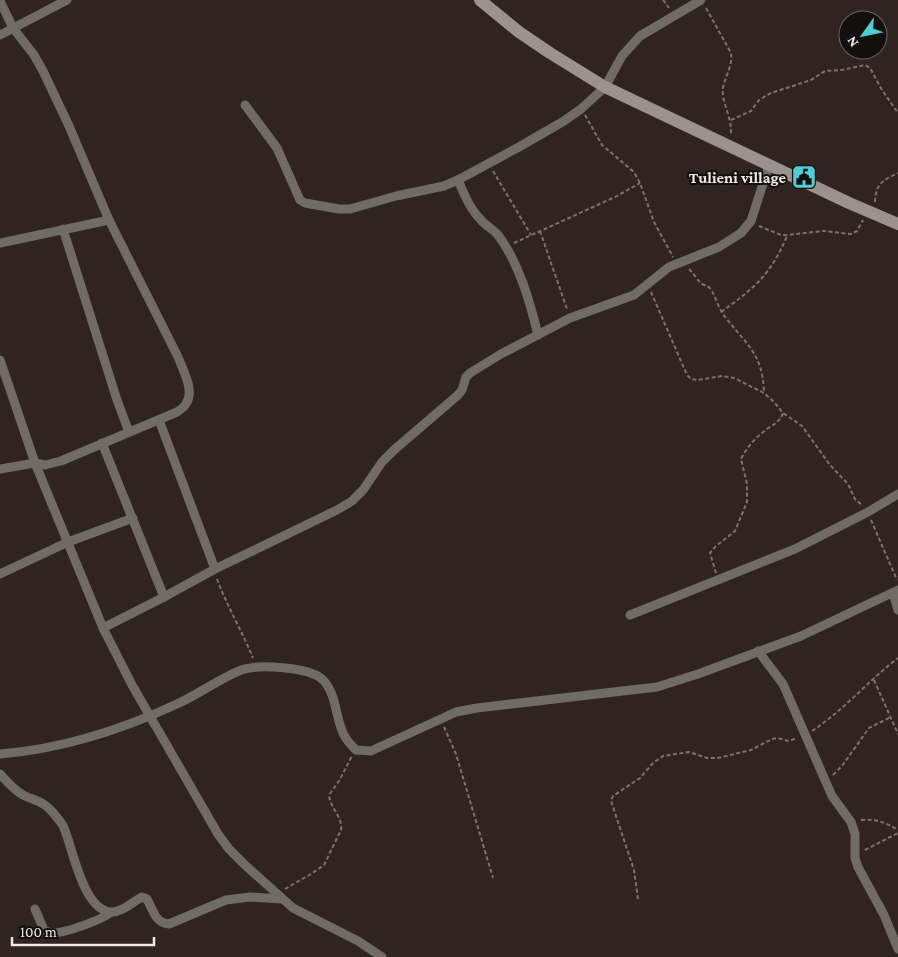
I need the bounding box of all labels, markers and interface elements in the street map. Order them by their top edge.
north arrow [838,10,888,60]
text: N [843,33,861,50]
public building icon: Tulieni village [791,164,817,190]
place label: Tulieni village [689,169,787,186]
scale bar [12,914,155,946]
text: 100 m [20,924,57,940]

